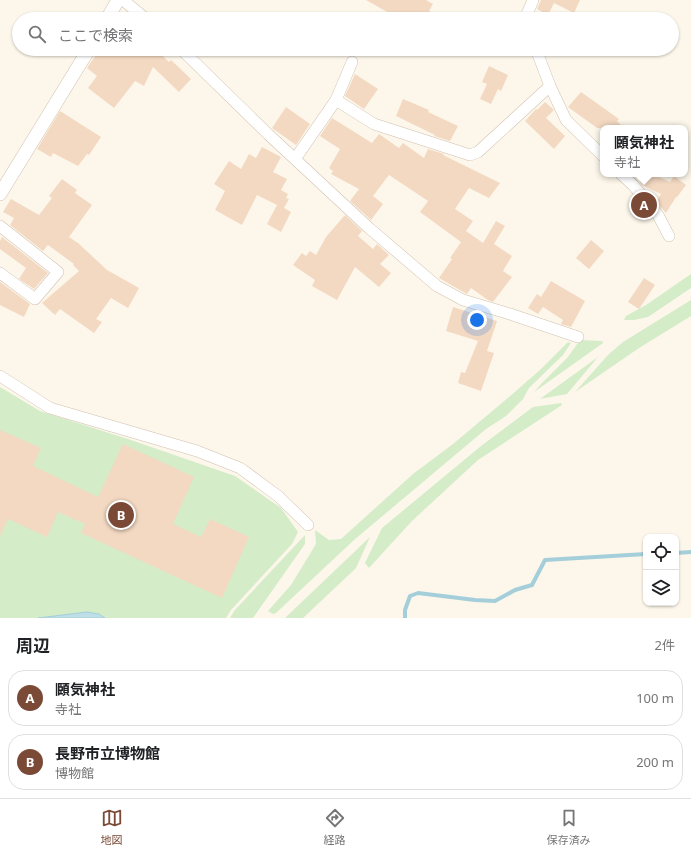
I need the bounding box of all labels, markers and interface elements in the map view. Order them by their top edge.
search box [12,12,679,56]
icon: search [26,23,48,45]
text: ここで検索 [58,25,133,45]
popup [600,125,688,177]
text: 頥気神社 [614,132,674,152]
text: 寺社 [614,153,640,171]
pin: A [631,190,657,220]
your location [467,310,487,330]
pin: B [108,500,134,530]
map controls [643,534,679,606]
button: locate [643,534,679,570]
button: layers [643,570,679,606]
text: 周辺 [16,634,50,657]
text: 2件 [655,636,675,654]
text: 頥気神社 [55,679,115,699]
text: A [26,689,35,707]
text: 100 m [636,689,674,707]
text: 寺社 [55,700,81,718]
text: 長野市立博物館 [55,743,160,763]
text: B [26,753,34,771]
text: 200 m [636,753,674,771]
text: 博物館 [55,764,94,782]
tab: 地図 [101,807,123,847]
tab: 経路 [324,807,346,847]
tab: 保存済み [547,807,591,847]

